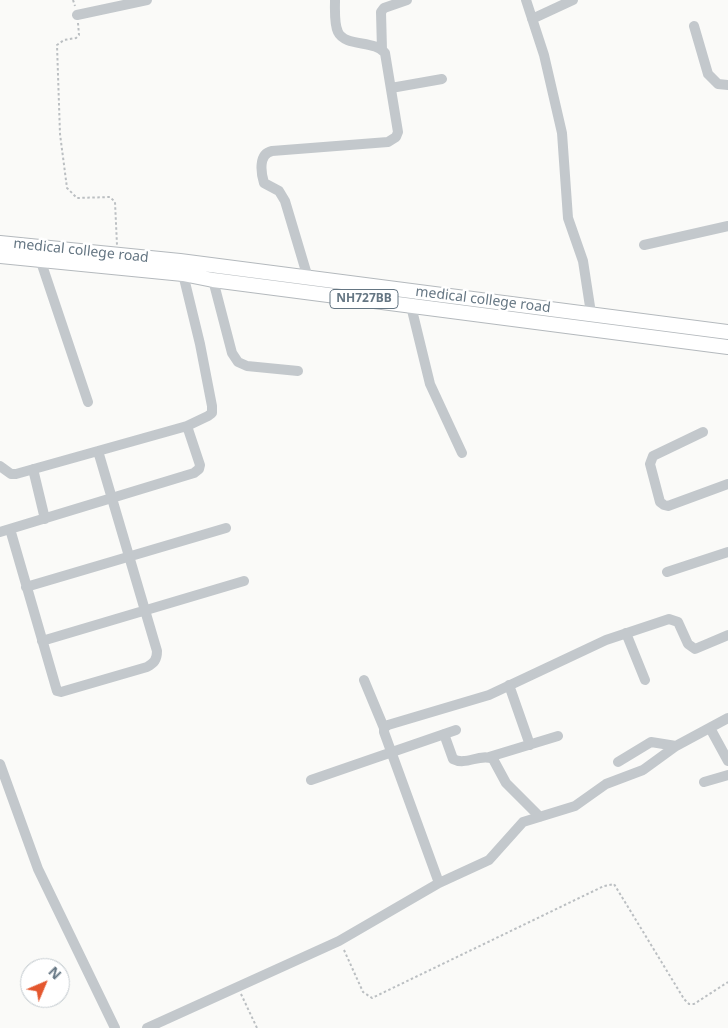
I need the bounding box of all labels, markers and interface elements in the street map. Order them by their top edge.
street label: medical college road [13,236,149,266]
street label: medical college road [415,283,551,317]
road number: NH727BB [330,290,398,308]
north arrow [20,958,70,1008]
text: N [45,962,66,983]

